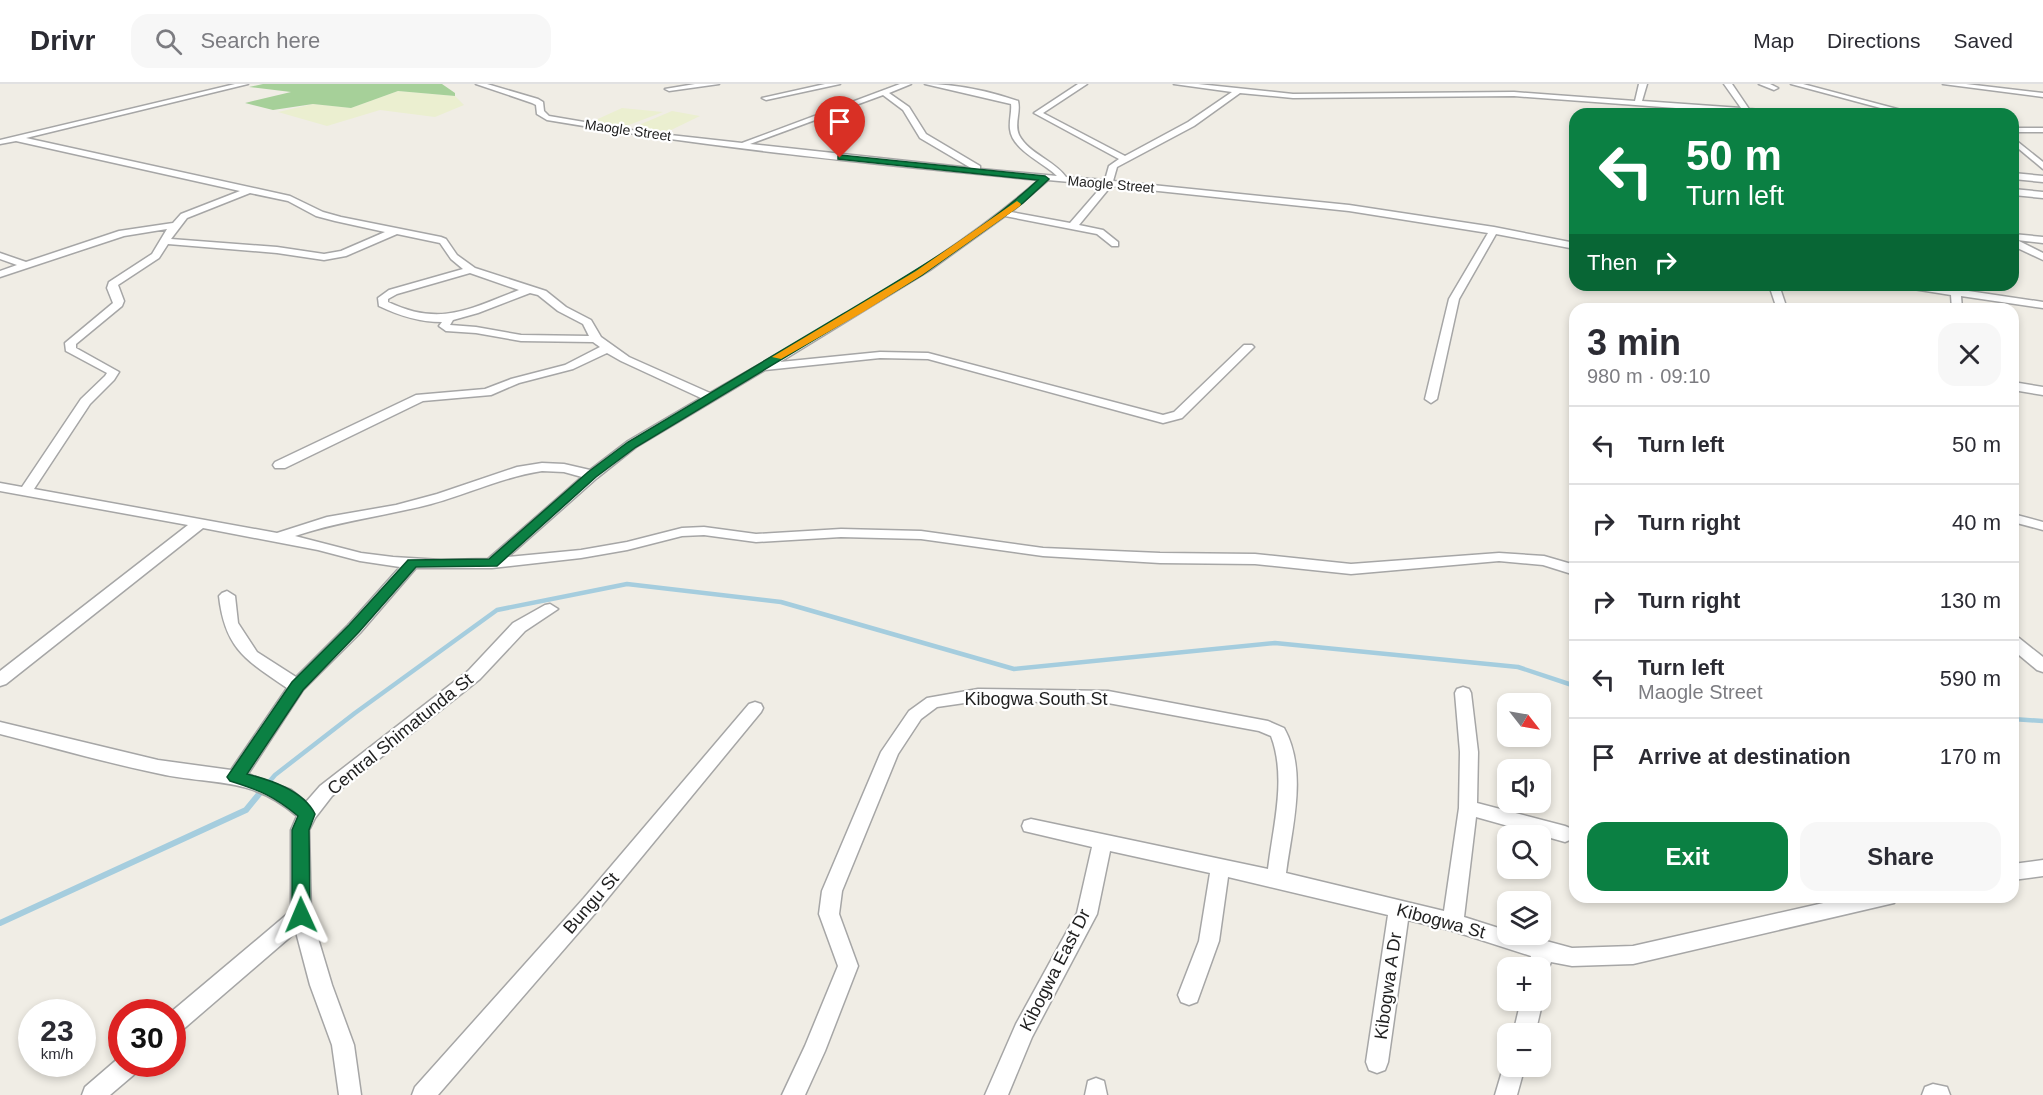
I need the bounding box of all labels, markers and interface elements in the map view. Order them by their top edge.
search box [131,14,551,68]
text: Drivr [30,25,95,56]
icon: search [152,25,185,58]
text: Search here [200,28,320,53]
text: Map [1753,29,1794,52]
text: Directions [1827,29,1920,52]
text: Saved [1953,29,2013,52]
pin [814,96,865,158]
icon: arrive [823,105,856,138]
street label: Maogle Street [584,116,672,144]
icon: left [1587,132,1665,210]
text: 50 m [1686,132,1782,179]
street label: Maogle Street [1067,172,1155,196]
text: Turn left [1686,181,1784,211]
icon: right [1649,246,1682,279]
text: Then [1587,250,1637,275]
text: 3 min [1587,322,1681,363]
button: close [1938,323,2001,386]
text: 980 m · 09:10 [1587,365,1710,387]
icon: left [1587,429,1620,462]
text: Turn left [1638,432,1724,457]
text: 50 m [1952,432,2001,457]
icon: right [1587,507,1620,540]
text: Turn right [1638,510,1740,535]
text: 40 m [1952,510,2001,535]
icon: right [1587,585,1620,618]
text: Turn right [1638,588,1740,613]
text: 130 m [1940,588,2001,613]
text: Turn left [1638,655,1724,680]
icon: left [1587,663,1620,696]
text: 590 m [1940,666,2001,691]
street label: Central Shimatunda St [323,669,477,799]
text: Maogle Street [1638,681,1763,703]
street label: Kibogwa South St [964,689,1108,709]
north arrow [1497,693,1551,747]
map controls [1497,693,1551,1077]
icon: arrive [1587,741,1620,774]
text: Arrive at destination [1638,744,1851,769]
text: 170 m [1940,744,2001,769]
button: sound [1497,759,1551,813]
button: Exit [1587,822,1788,891]
button: Share [1800,822,2001,891]
button: search [1497,825,1551,879]
street label: Bungu St [559,868,623,938]
position arrow [269,883,333,947]
button: layers [1497,891,1551,945]
street label: Kibogwa St [1394,900,1488,942]
street label: Kibogwa East Dr [1016,906,1094,1034]
street label: Kibogwa A Dr [1371,931,1405,1041]
button: + [1497,957,1551,1011]
speed limit sign: 30 [108,999,186,1077]
text: 23 [40,1014,74,1047]
button: − [1497,1023,1551,1077]
text: km/h [41,1045,73,1062]

